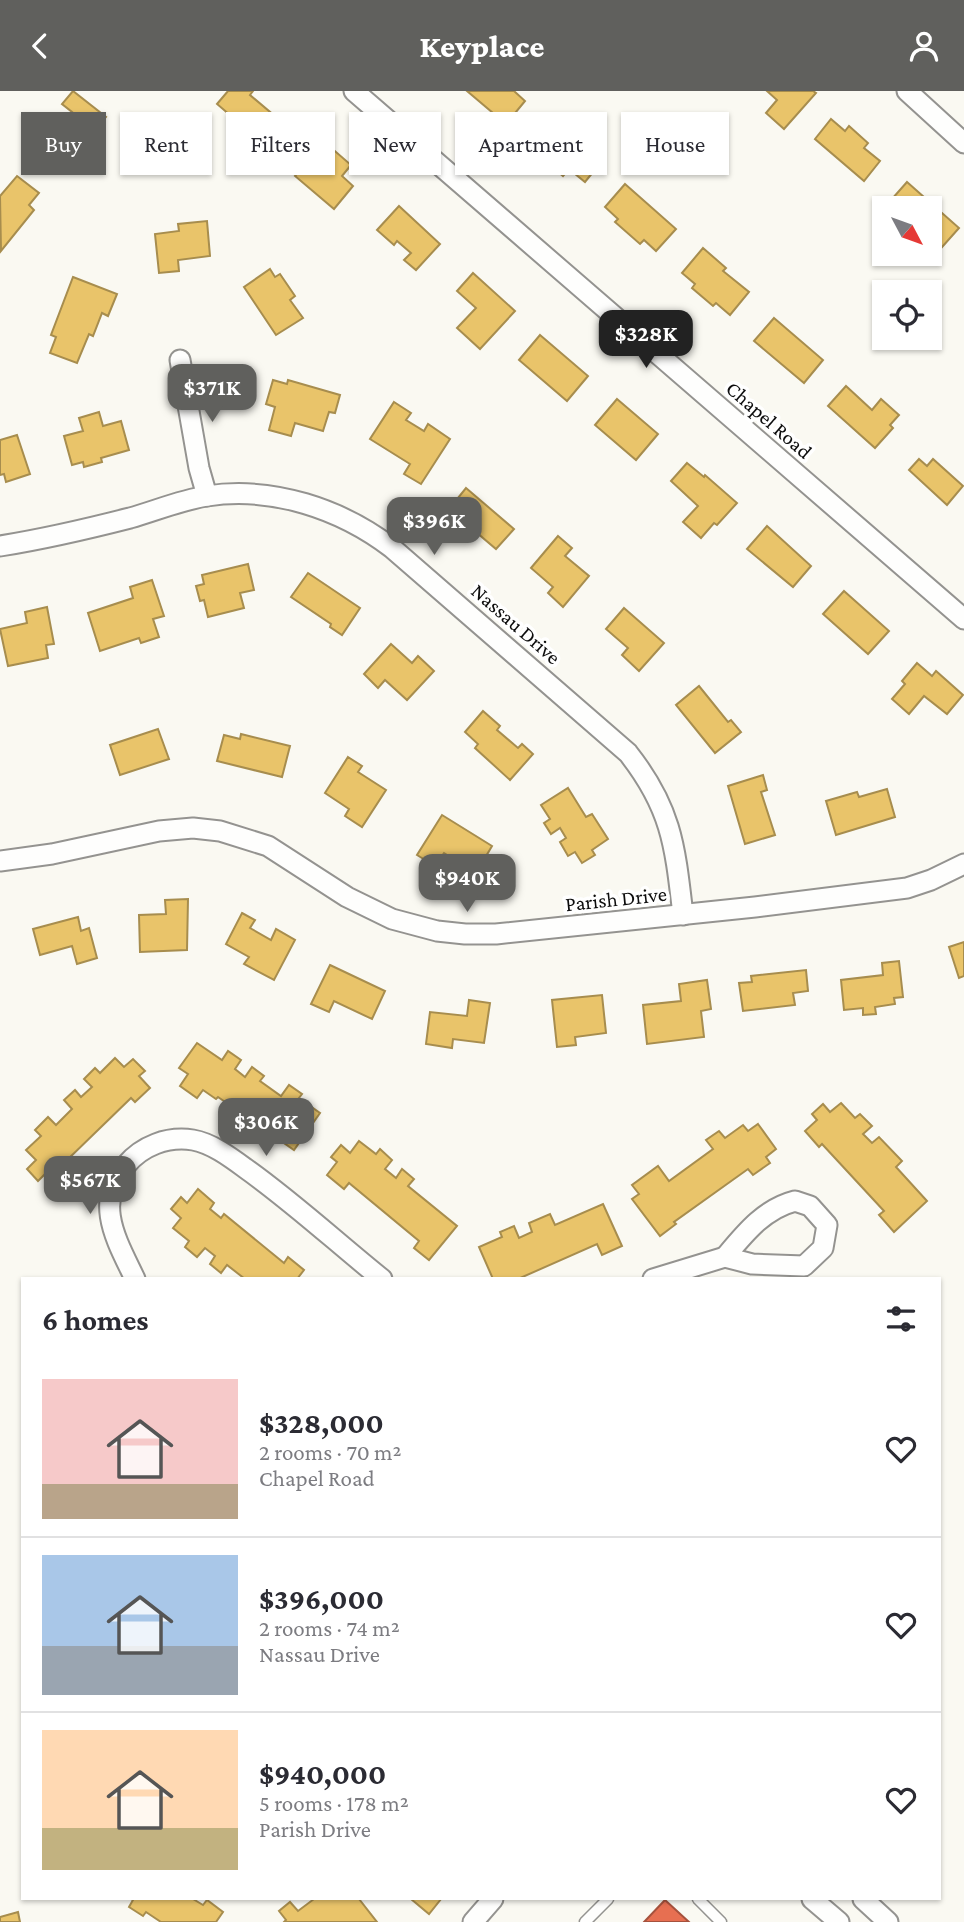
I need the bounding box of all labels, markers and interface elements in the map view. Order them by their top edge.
icon: back [21,27,59,65]
icon: person [905,27,943,65]
text: Keyplace [419,28,545,64]
chip: Buy [21,112,106,175]
chip: Rent [120,112,212,175]
chip: Filters [226,112,335,175]
chip: New [349,112,441,175]
chip: Apartment [455,112,607,175]
chip: House [621,112,729,175]
north arrow [872,196,942,266]
map controls [872,196,942,350]
button: locate [872,280,942,350]
pin: $328K [597,310,695,370]
text: $328K [615,320,677,346]
pin: $371K [163,365,261,424]
text: $371K [184,374,240,400]
street label: Chapel Road [721,376,817,464]
pin: $396K [385,497,483,557]
text: $396K [403,507,465,533]
street label: Nassau Drive [466,579,566,669]
pin: $940K [418,855,516,914]
text: $940K [435,864,499,890]
street label: Parish Drive [564,882,668,916]
pin: $306K [217,1098,315,1158]
text: $306K [234,1108,298,1134]
pin: $567K [41,1157,139,1216]
text: $567K [60,1166,120,1192]
icon: filters [882,1300,920,1338]
text: 6 homes [42,1303,149,1336]
text: $328,000 [259,1406,384,1439]
icon: home [98,1407,182,1491]
icon: heart [882,1430,920,1468]
text: 2 rooms · 70 m² [259,1439,402,1465]
text: Chapel Road [259,1465,375,1491]
text: $396,000 [259,1582,384,1615]
icon: home [98,1583,182,1667]
icon: heart [882,1606,920,1644]
text: 2 rooms · 74 m² [259,1615,400,1641]
text: Nassau Drive [259,1641,380,1667]
text: $940,000 [259,1757,386,1790]
icon: home [98,1758,182,1842]
icon: heart [882,1781,920,1819]
text: 5 rooms · 178 m² [259,1790,409,1816]
text: Parish Drive [259,1816,371,1842]

